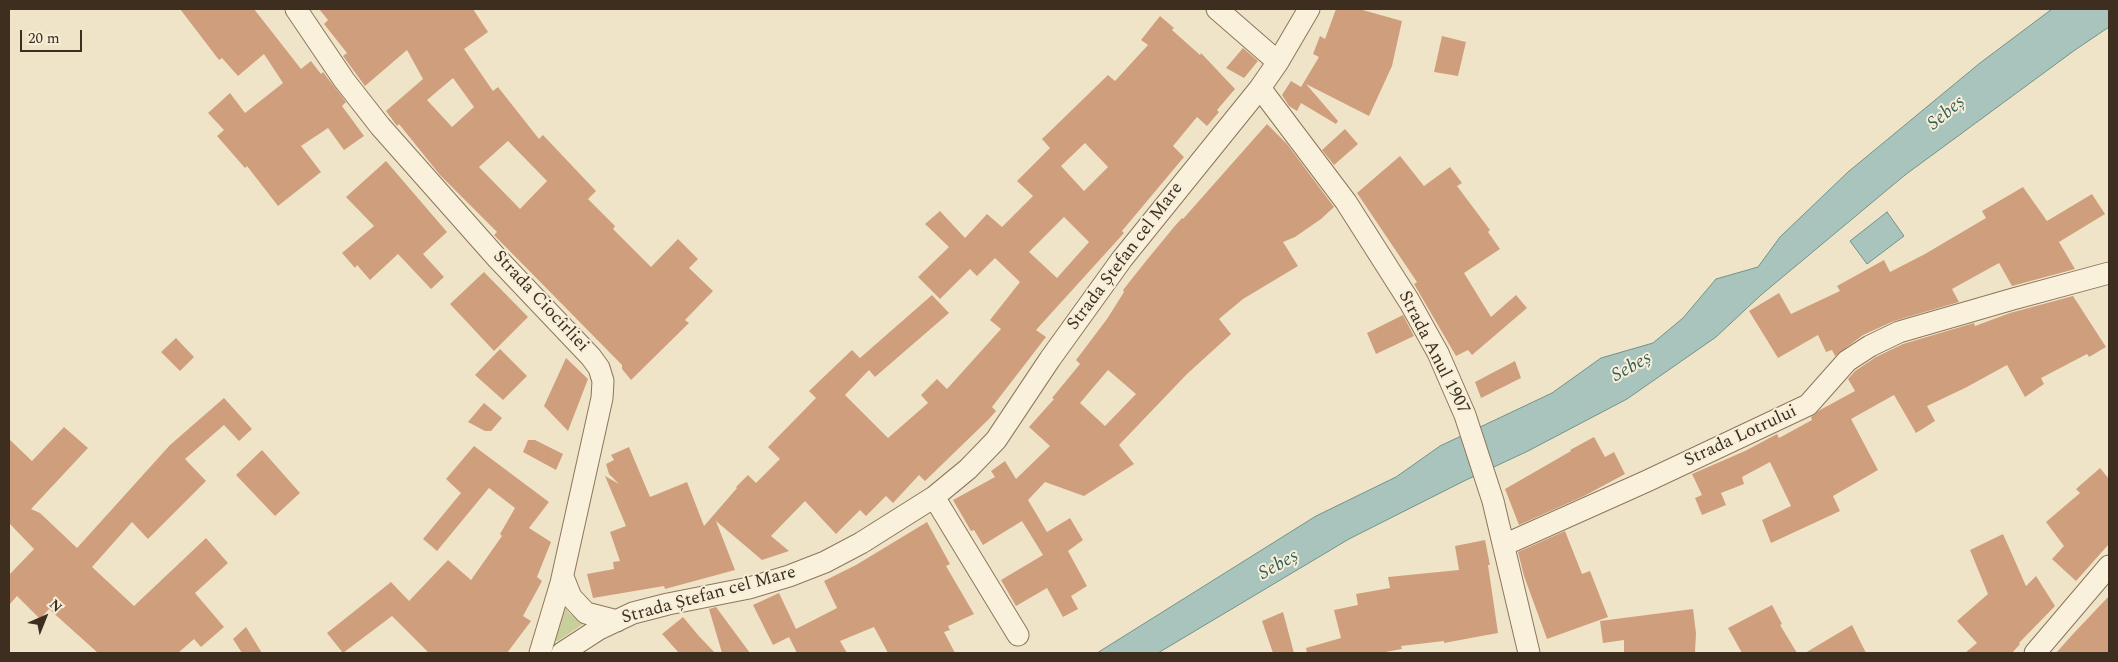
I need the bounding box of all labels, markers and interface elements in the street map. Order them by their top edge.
scale bar [22,20,85,52]
text: 20 m [28,27,60,50]
water label: Sebeș [1924,92,1970,136]
street label: Strada Ștefan cel Mare [1063,179,1189,335]
street label: Strada Ciocîrliei [487,247,593,357]
street label: Strada Anul 1907 [1393,288,1473,418]
water label: Sebeș [1608,348,1656,388]
street label: Strada Lotrului [1681,401,1801,473]
water label: Sebeș [1255,546,1303,586]
street label: Strada Ștefan cel Mare [619,562,799,630]
north arrow [20,592,70,642]
text: N [44,594,67,617]

